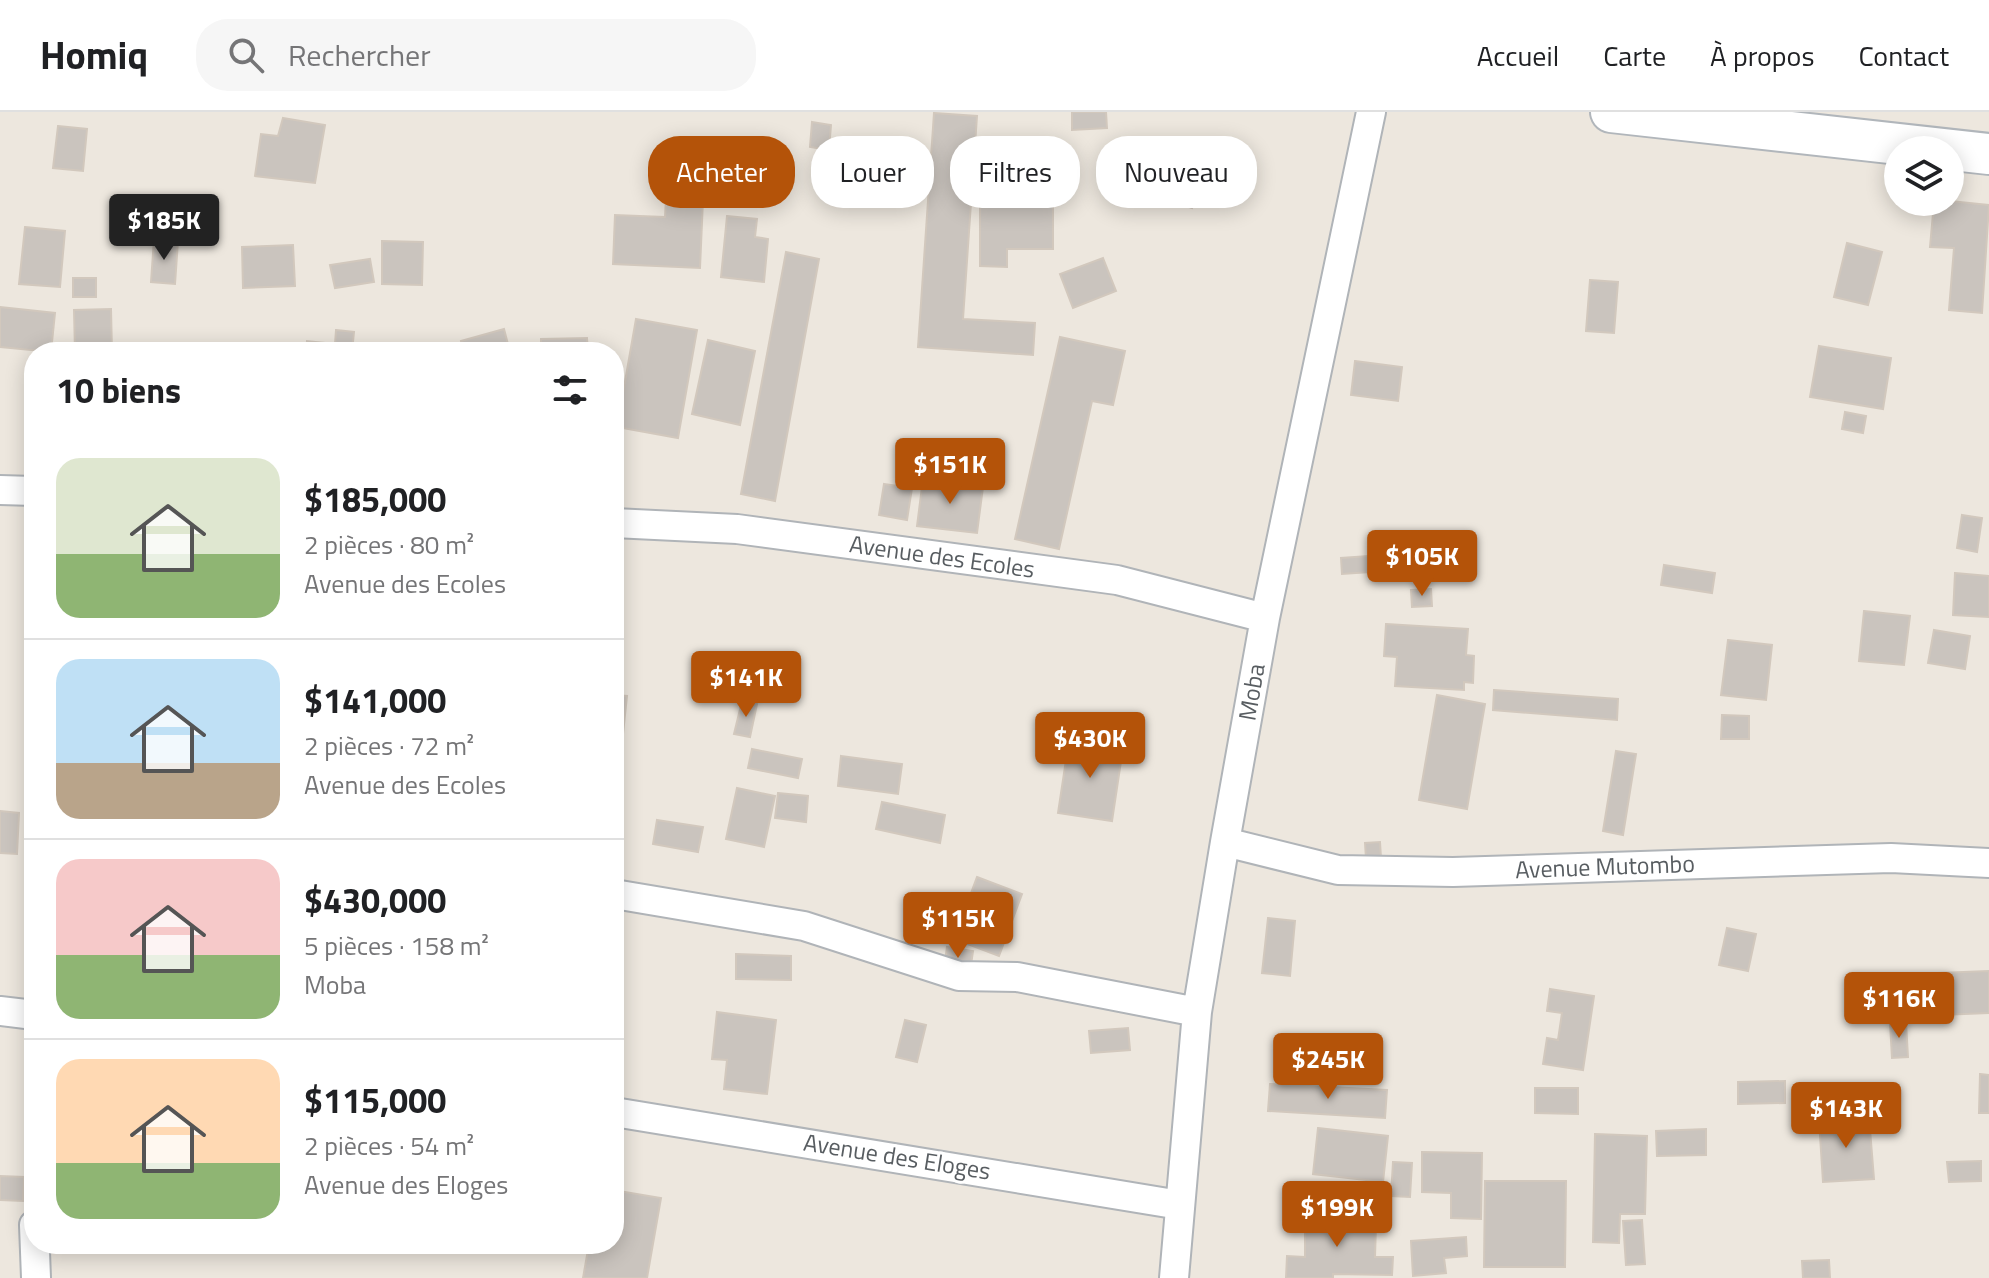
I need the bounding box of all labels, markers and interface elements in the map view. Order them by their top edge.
search box [196,19,756,91]
text: Homiq [40,26,148,84]
text: Rechercher [288,32,431,78]
icon: search [224,33,268,77]
text: Accueil [1477,34,1559,77]
text: Carte [1603,34,1666,77]
text: À propos [1710,34,1814,77]
text: Contact [1858,34,1949,77]
chip: Acheter [648,136,795,208]
chip: Louer [811,136,934,208]
chip: Filtres [950,136,1080,208]
chip: Nouveau [1096,136,1257,208]
map controls [1884,136,1964,216]
button: layers [1884,136,1964,216]
pin: $185K [108,194,220,262]
text: $185K [127,200,201,239]
text: 10 biens [56,364,181,416]
icon: filters [548,368,592,412]
pin: $151K [894,438,1006,506]
text: $151K [913,444,987,483]
text: $185,000 [304,473,446,525]
icon: home [120,490,216,586]
text: 2 pièces · 80 m² [304,525,474,564]
street label: Avenue des Ecoles [847,525,1037,587]
pin: $105K [1366,530,1478,598]
text: $105K [1385,536,1459,575]
text: Avenue des Ecoles [304,564,506,603]
pin: $141K [690,651,802,719]
text: $141K [709,657,783,696]
street label: Moba [1228,660,1274,723]
text: $141,000 [304,674,446,726]
icon: home [120,691,216,787]
pin: $430K [1034,712,1146,780]
text: $430K [1053,718,1127,757]
text: 2 pièces · 72 m² [304,726,474,765]
text: Avenue des Ecoles [304,765,506,804]
street label: Avenue Mutombo [1515,845,1695,887]
text: $430,000 [304,874,446,926]
icon: home [120,891,216,987]
pin: $115K [902,892,1014,960]
text: $115K [921,898,995,937]
text: 5 pièces · 158 m² [304,926,489,965]
text: Moba [304,965,366,1004]
pin: $116K [1843,972,1955,1040]
text: $116K [1862,978,1936,1017]
pin: $245K [1272,1033,1384,1101]
text: $245K [1291,1039,1365,1078]
text: $115,000 [304,1074,446,1126]
pin: $143K [1790,1082,1902,1150]
text: $143K [1809,1088,1883,1127]
icon: home [120,1091,216,1187]
street label: Avenue des Eloges [801,1123,993,1189]
text: 2 pièces · 54 m² [304,1126,474,1165]
text: Avenue des Eloges [304,1165,508,1204]
pin: $199K [1281,1181,1393,1249]
text: $199K [1300,1187,1374,1226]

